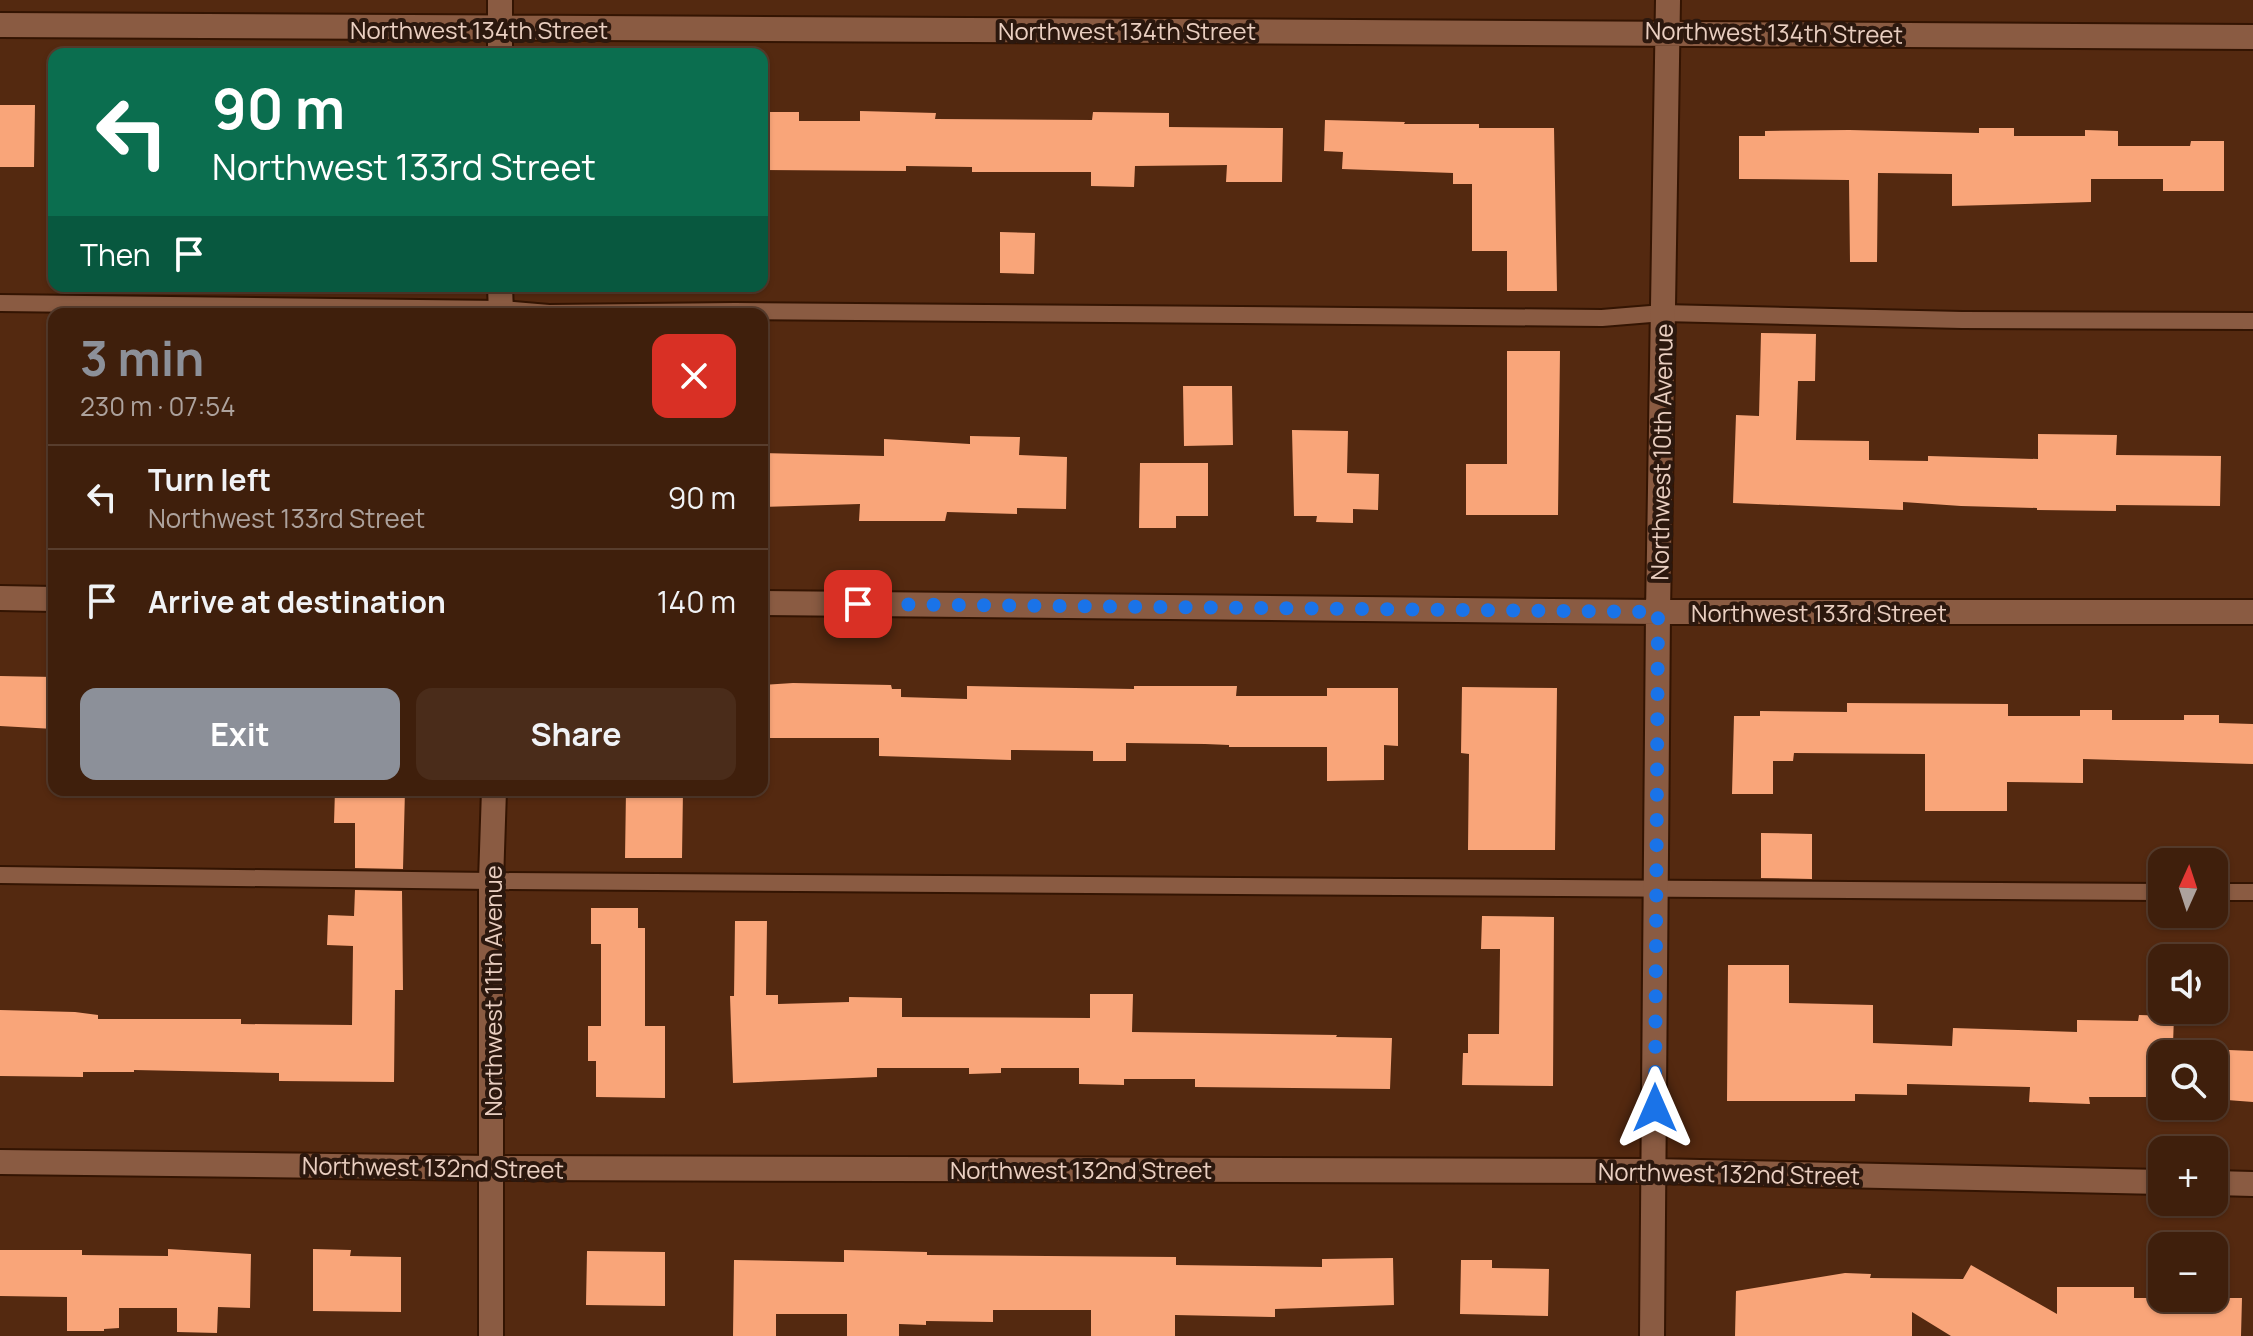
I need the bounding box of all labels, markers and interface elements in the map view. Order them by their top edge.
street label: Northwest 134th Street [350,13,608,46]
street label: Northwest 134th Street [1645,13,1903,51]
street label: Northwest 134th Street [998,14,1256,47]
text: 90 m [212,69,345,146]
icon: left [80,80,184,184]
text: Northwest 133rd Street [212,142,596,191]
icon: arrive [167,232,211,276]
text: Then [80,234,151,275]
street label: Northwest 10th Avenue [1642,323,1680,581]
text: 3 min [80,325,204,390]
button: close [652,334,736,418]
text: 230 m · 07:54 [80,388,236,424]
text: Turn left [148,459,271,500]
icon: left [80,475,124,519]
text: 90 m [668,477,736,518]
text: Northwest 133rd Street [148,500,425,536]
pin [824,570,892,638]
icon: arrive [80,579,124,623]
text: Arrive at destination [148,581,446,622]
text: 140 m [657,581,736,622]
icon: arrive [836,582,880,626]
street label: Northwest 133rd Street [1691,596,1947,629]
button: Exit [80,688,400,780]
button: Share [416,688,736,780]
north arrow [2148,848,2228,928]
map controls [2148,848,2228,1312]
street label: Northwest 11th Avenue [476,865,509,1117]
button: sound [2148,944,2228,1024]
button: search [2148,1040,2228,1120]
position arrow [1613,1066,1697,1150]
button: + [2148,1136,2228,1216]
street label: Northwest 132nd Street [302,1148,564,1186]
street label: Northwest 132nd Street [950,1153,1212,1186]
street label: Northwest 132nd Street [1598,1154,1860,1192]
button: − [2148,1232,2228,1312]

